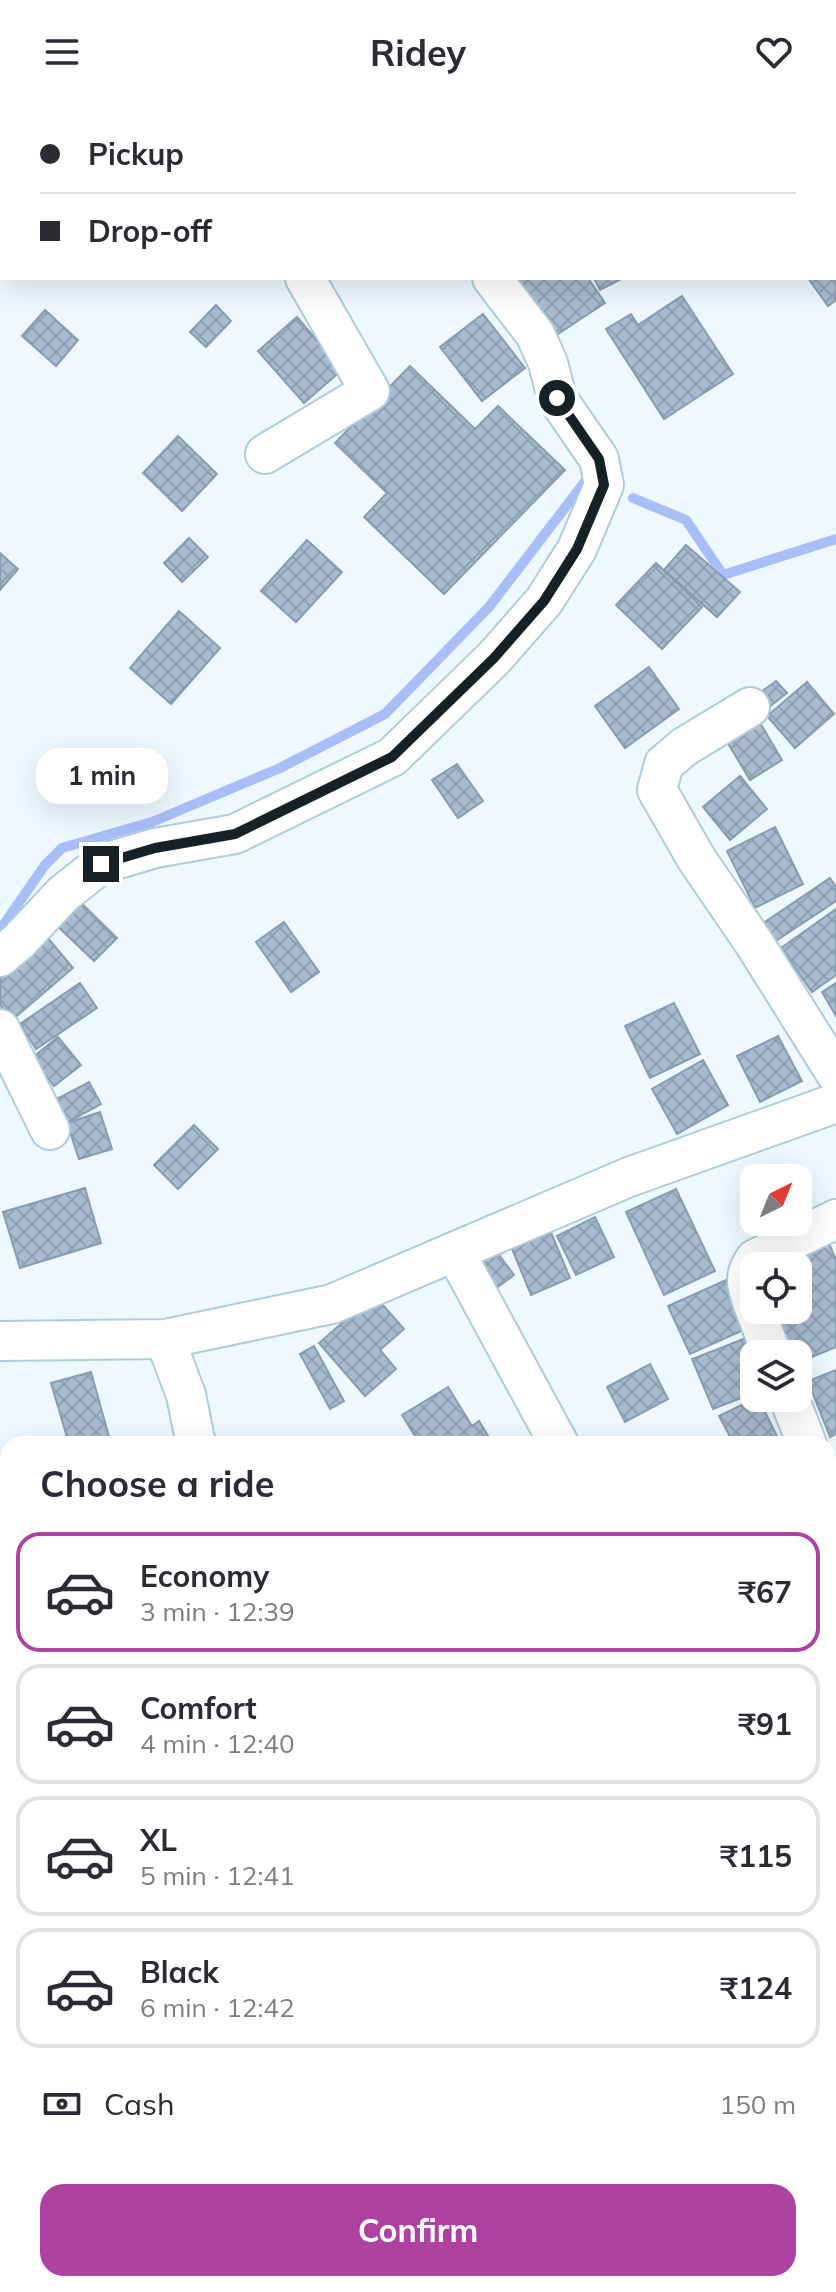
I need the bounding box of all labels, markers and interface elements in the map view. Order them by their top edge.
icon: menu [40,30,84,74]
text: Ridey [370,30,466,75]
icon: heart [752,30,796,74]
text: Pickup [88,135,184,173]
text: Drop-off [88,212,212,250]
route start [539,380,575,416]
callout: 1 min [35,748,167,804]
text: 1 min [68,759,136,792]
route end [83,846,119,882]
north arrow [740,1164,812,1236]
map controls [740,1164,812,1412]
button: locate [740,1252,812,1324]
button: layers [740,1340,812,1412]
text: Choose a ride [40,1461,274,1506]
icon: car [44,1556,116,1628]
text: Economy [140,1557,269,1595]
text: ₹67 [738,1573,792,1611]
text: 3 min · 12:39 [140,1595,295,1628]
icon: car [44,1688,116,1760]
text: Comfort [140,1689,257,1727]
text: ₹91 [738,1705,792,1743]
text: 4 min · 12:40 [140,1727,295,1760]
icon: car [44,1820,116,1892]
text: XL [140,1821,177,1859]
text: ₹115 [720,1837,792,1875]
text: 5 min · 12:41 [140,1859,295,1892]
icon: car [44,1952,116,2024]
text: Black [140,1953,219,1991]
text: ₹124 [720,1969,792,2007]
text: 6 min · 12:42 [140,1991,295,2024]
icon: cash [40,2082,84,2126]
text: Cash [104,2085,175,2123]
text: 150 m [720,2088,796,2121]
button: Confirm [40,2184,796,2276]

